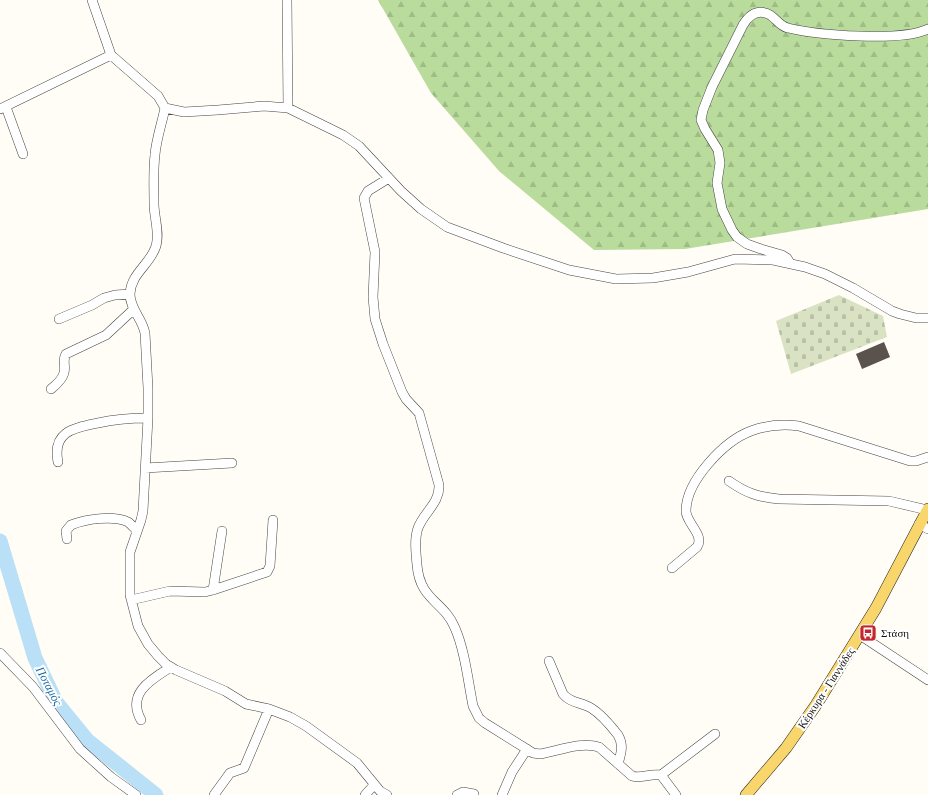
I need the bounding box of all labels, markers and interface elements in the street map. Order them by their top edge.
bus stop icon: Στάση [858,623,878,643]
place label: Στάση [881,627,909,639]
street label: Κέρκυρα - Γιαννάδες [795,645,857,731]
water label: Ποταμός [32,663,65,708]

